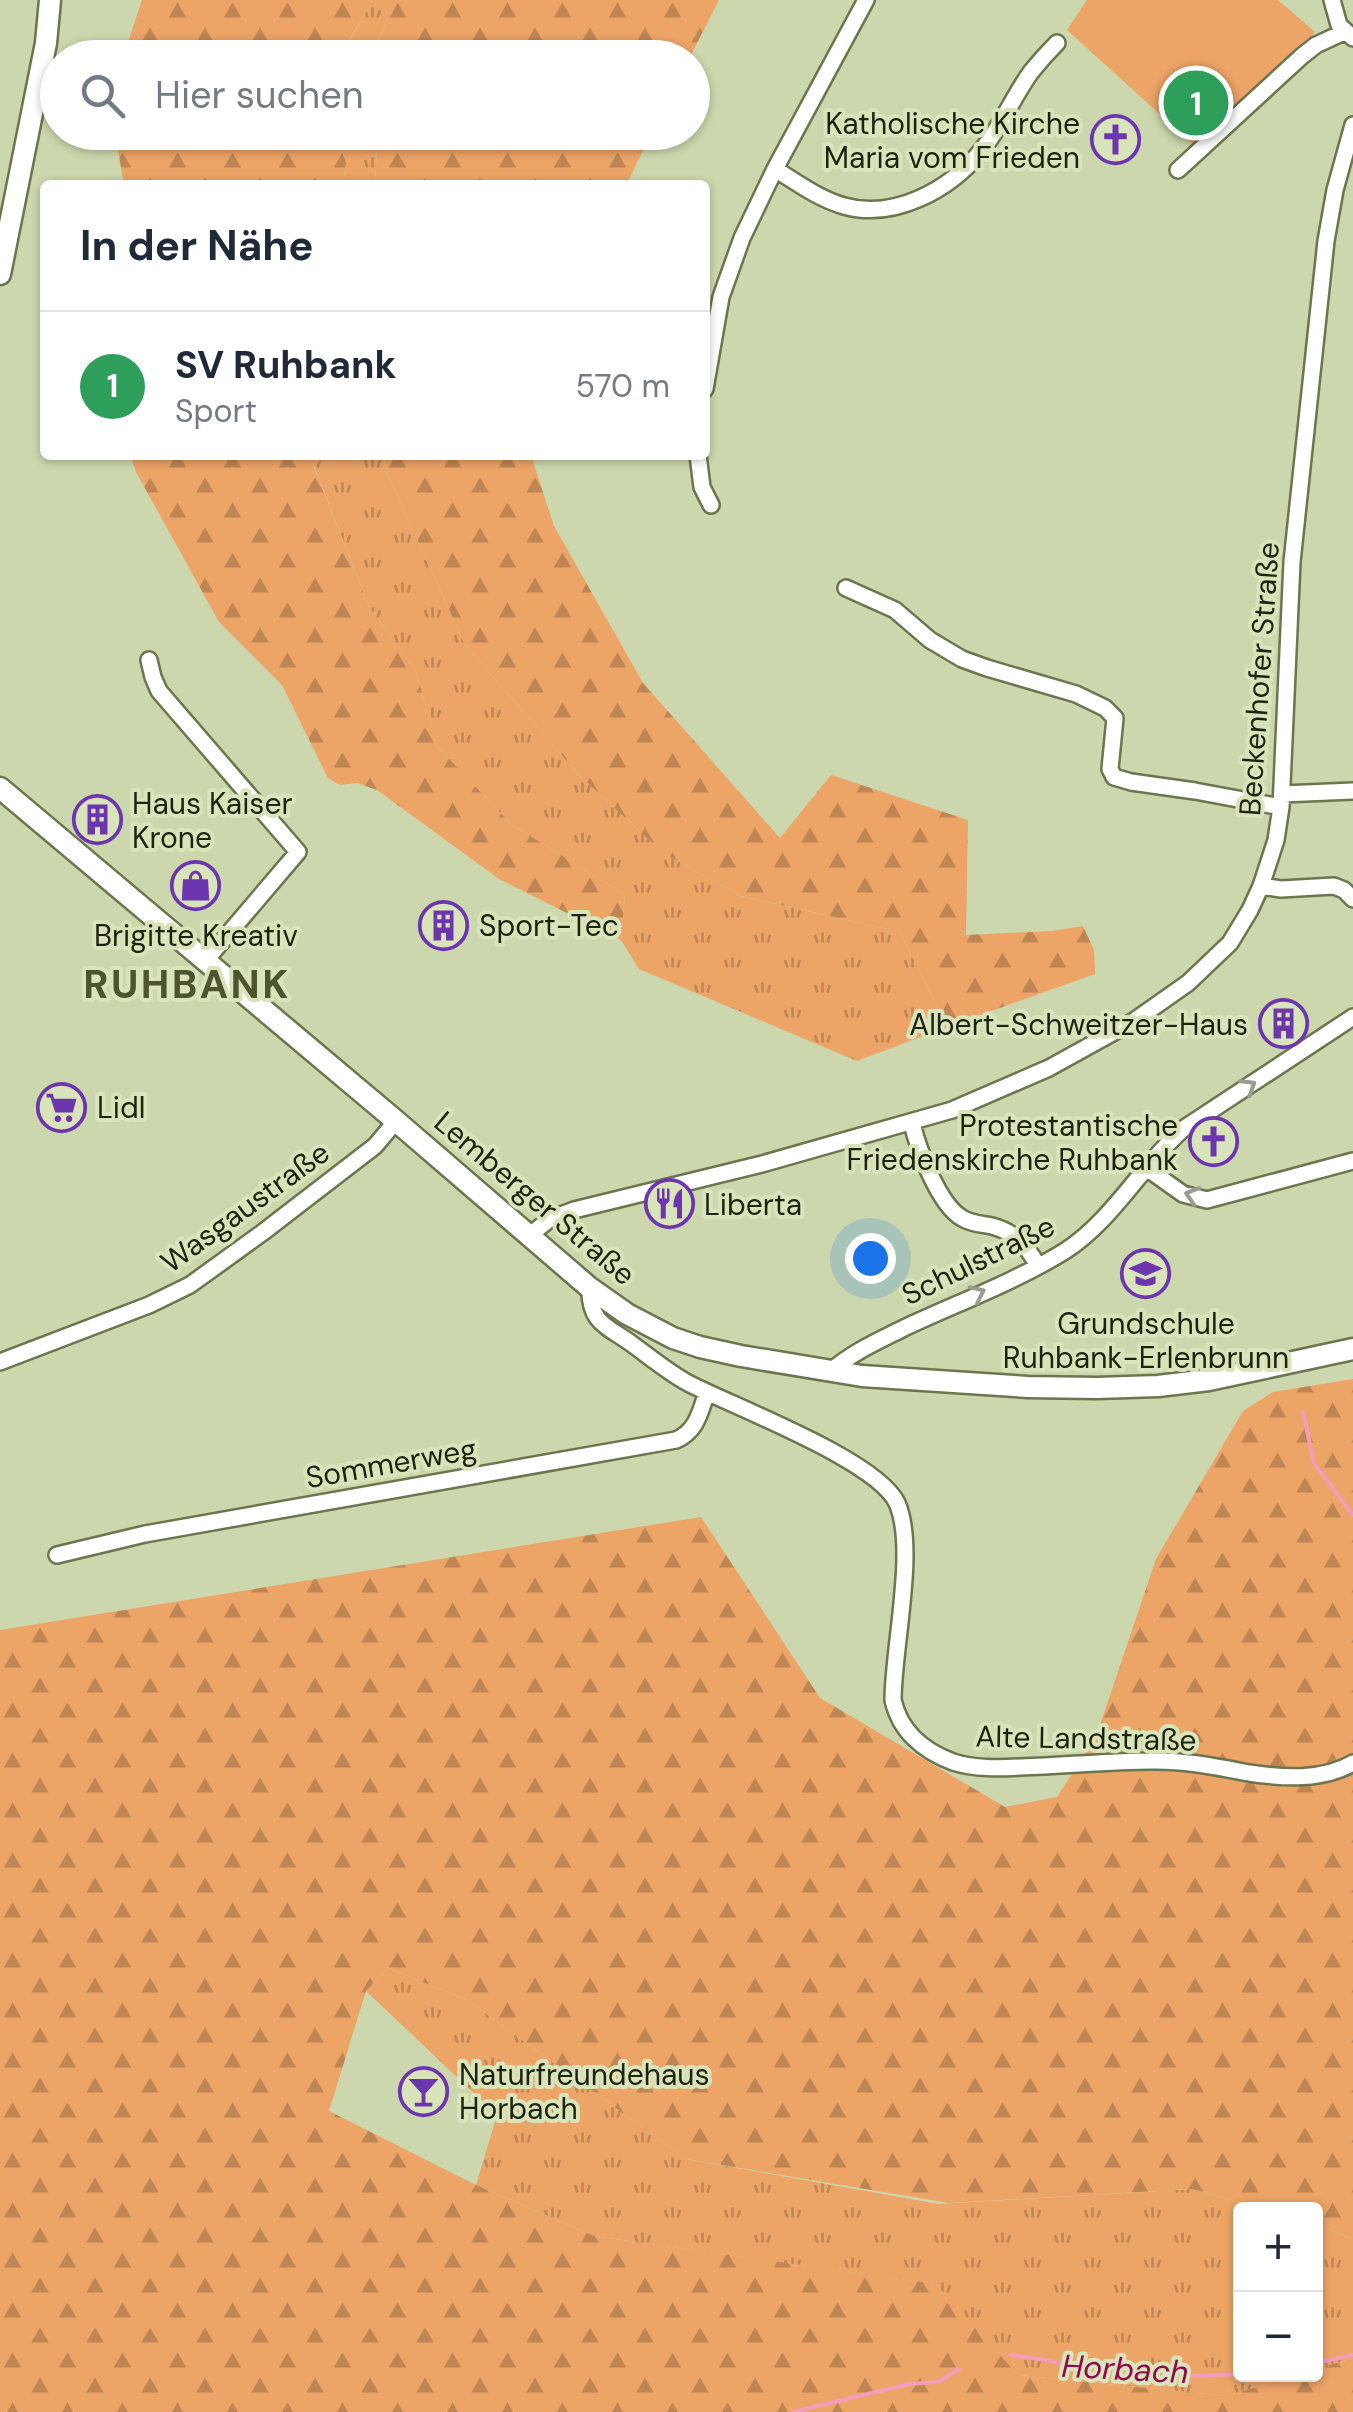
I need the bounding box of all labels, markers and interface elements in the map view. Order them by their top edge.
search box [40,40,710,150]
pin: 1 [1164,66,1228,140]
icon: search [75,68,130,123]
text: Hier suchen [155,70,364,120]
place label: Katholische Kirche Maria vom Frieden [824,104,1080,177]
church icon: Katholische Kirche Maria vom Frieden [1089,114,1141,166]
text: In der Nähe [80,218,314,273]
text: SV Ruhbank [175,340,396,390]
text: 1 [107,365,118,407]
text: 570 m [575,365,670,407]
text: Sport [175,390,257,432]
street label: Beckenhofer Straße [1230,541,1288,817]
place label: Haus Kaiser Krone [132,784,293,857]
building icon: Haus Kaiser Krone [71,794,123,846]
shop icon: Brigitte Kreativ [170,860,222,912]
building icon: Sport-Tec [418,899,470,951]
place label: Sport-Tec [479,906,619,945]
place label: Brigitte Kreativ [94,916,298,955]
district label: RUHBANK [83,958,291,1010]
building icon: Albert-Schweitzer-Haus [1257,998,1309,1050]
place label: Albert-Schweitzer-Haus [909,1005,1248,1044]
one-way arrow [1238,1079,1256,1098]
supermarket icon: Lidl [36,1081,88,1133]
place label: Lidl [97,1088,146,1127]
street label: Lemberger Straße [426,1102,644,1294]
place label: Protestantische Friedenskirche Ruhbank [847,1106,1178,1179]
church icon: Protestantische Friedenskirche Ruhbank [1187,1116,1239,1168]
street label: Wasgaustraße [153,1133,337,1281]
restaurant icon: Liberta [643,1178,695,1230]
place label: Liberta [704,1185,802,1224]
one-way arrow [1184,1186,1201,1207]
street label: Schulstraße [895,1206,1061,1314]
your location [845,1233,896,1284]
school or university icon: Grundschule Ruhbank-Erlenbrunn [1120,1248,1172,1300]
one-way arrow [968,1285,986,1305]
place label: Grundschule Ruhbank-Erlenbrunn [1003,1304,1289,1377]
street label: Sommerweg [303,1429,479,1497]
street label: Alte Landstraße [975,1717,1197,1759]
place label: Naturfreundehaus Horbach [459,2055,710,2128]
bar icon: Naturfreundehaus Horbach [398,2065,450,2117]
map controls [1233,2202,1323,2382]
button: + [1233,2202,1323,2292]
button: − [1233,2292,1323,2382]
water label: Horbach [1060,2345,1190,2393]

